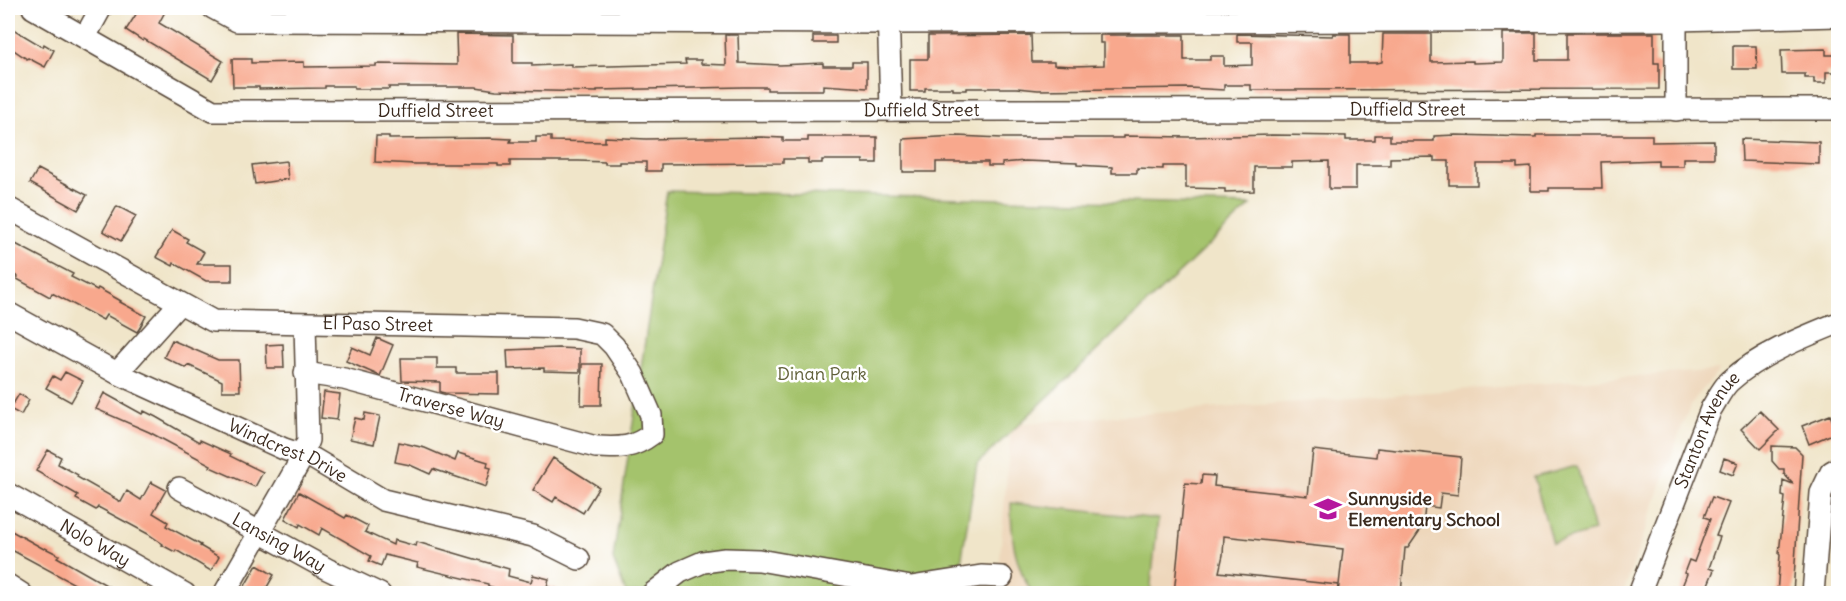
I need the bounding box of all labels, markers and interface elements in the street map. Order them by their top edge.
street label: Duffield Street [1350,97,1466,121]
street label: Duffield Street [864,98,980,121]
street label: Duffield Street [378,99,494,122]
street label: El Paso Street [323,311,433,336]
park label: Dinan Park [777,362,867,385]
street label: Stanton Avenue [1669,366,1744,492]
street label: Traverse Way [395,382,507,433]
street label: Windcrest Drive [225,413,352,487]
place label: Sunnyside Elementary School [1348,487,1500,531]
school or university icon: Sunnyside Elementary School [1313,494,1343,524]
street label: Lansing Way [228,507,330,577]
street label: Nolo Way [56,514,135,572]

